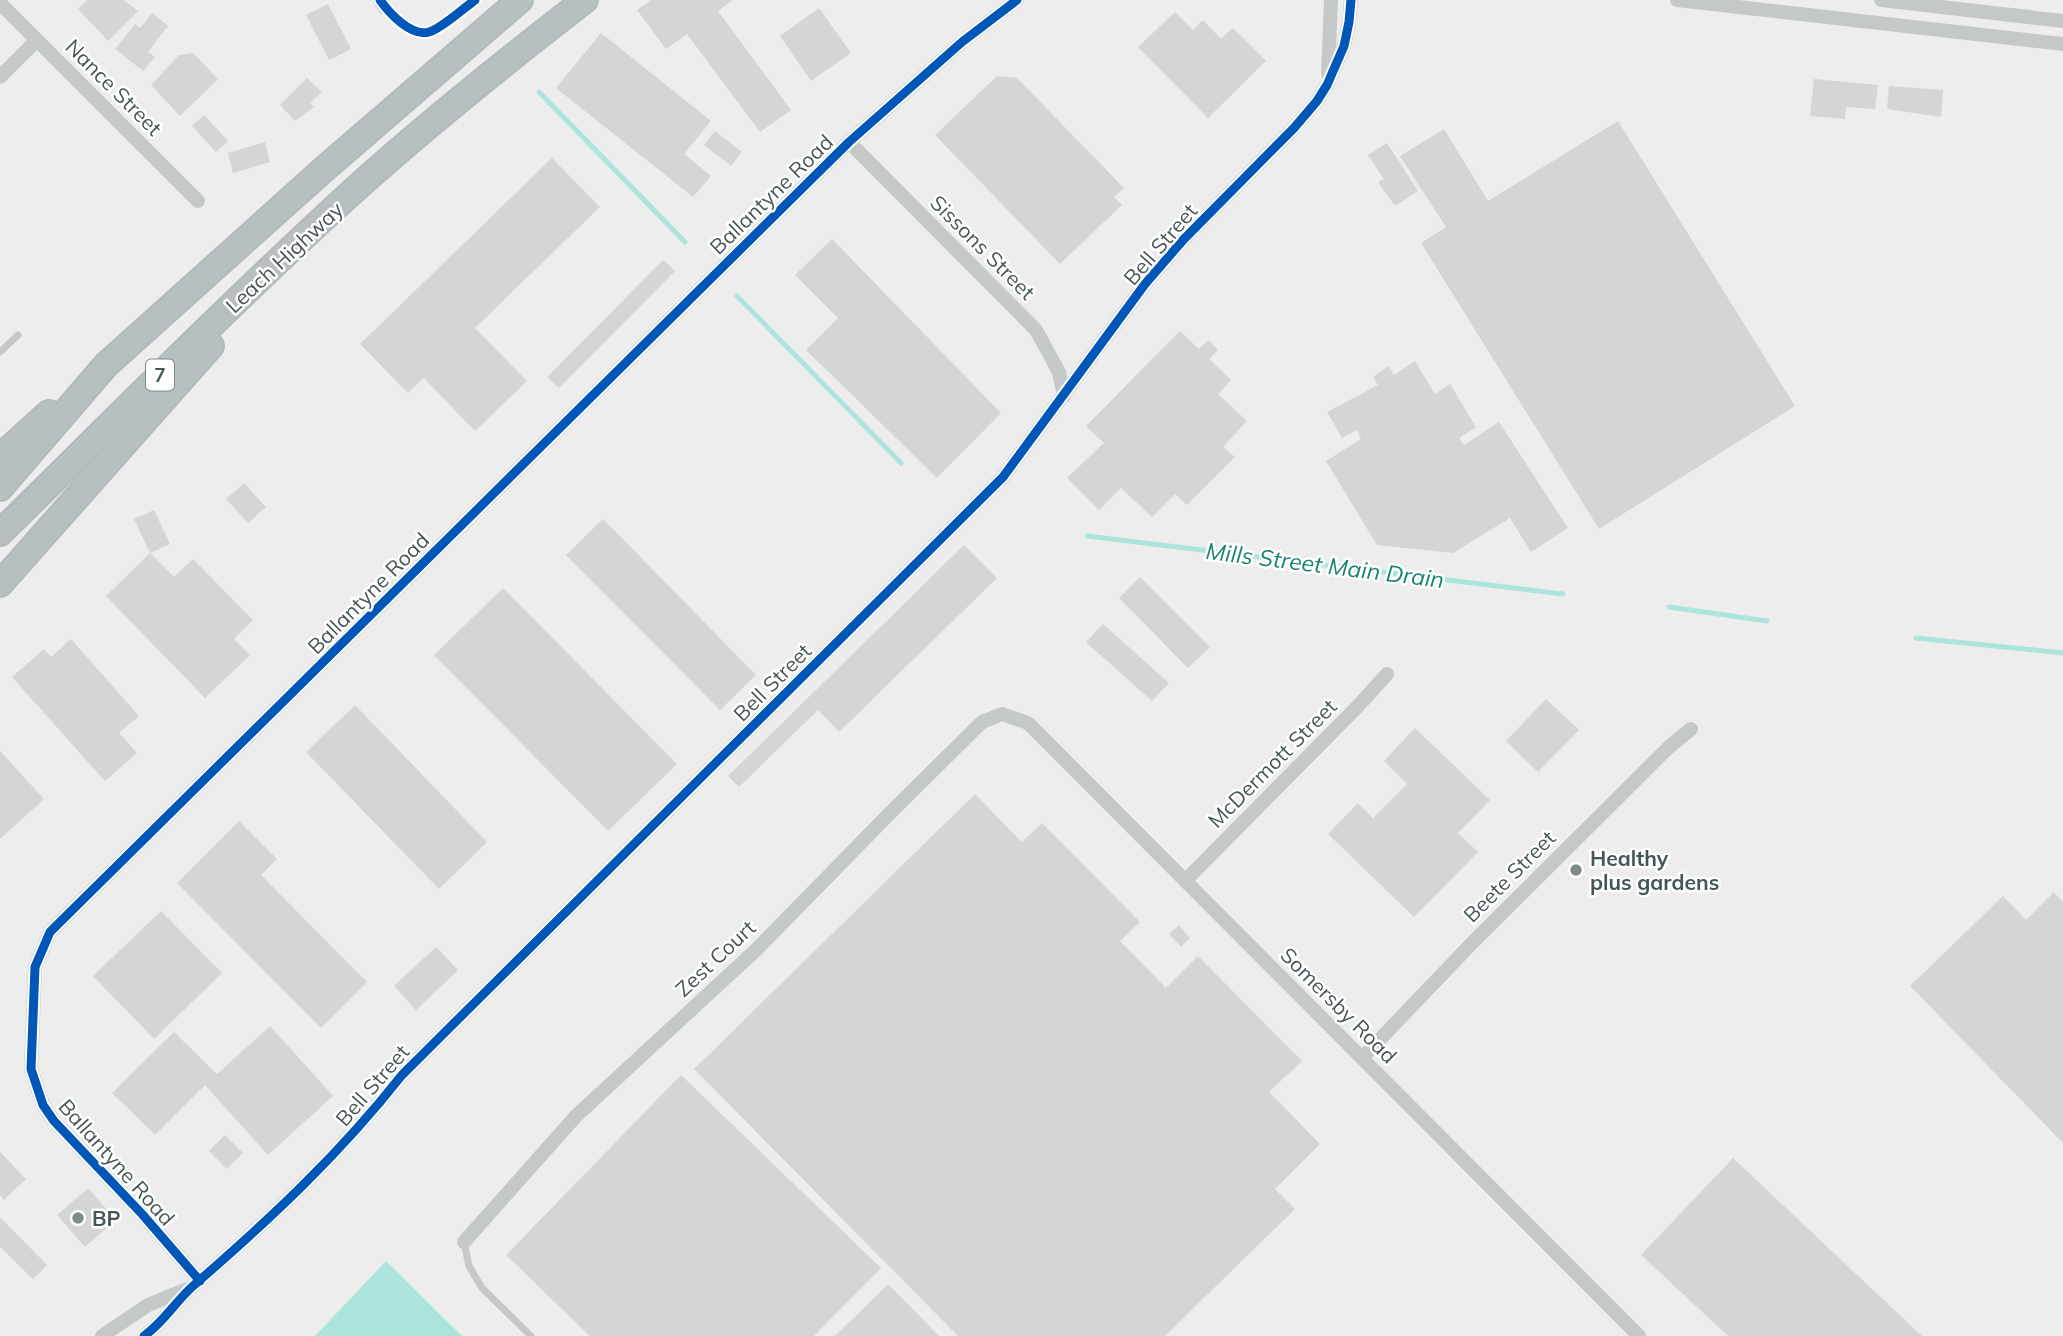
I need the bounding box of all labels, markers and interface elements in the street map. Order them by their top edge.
street label: Nance Street [60,33,168,141]
street label: Ballantyne Road [704,129,838,259]
street label: Sissons Street [925,189,1041,305]
street label: Leach Highway [220,196,348,318]
street label: Bell Street [1118,198,1202,290]
road number: 7 [146,360,174,390]
street label: Ballantyne Road [302,527,434,659]
water label: Mills Street Main Drain [1204,536,1446,594]
street label: Bell Street [728,638,816,726]
street label: McDermott Street [1202,693,1342,833]
street label: Beete Street [1458,825,1560,927]
place label: Healthy plus gardens [1590,845,1719,895]
marker: Healthy plus gardens [1568,862,1584,878]
street label: Zest Court [670,914,760,1002]
street label: Somersby Road [1276,942,1402,1068]
street label: Bell Street [330,1039,414,1131]
street label: Ballantyne Road [53,1093,181,1231]
place label: BP [92,1205,120,1231]
marker: BP [70,1210,86,1226]

